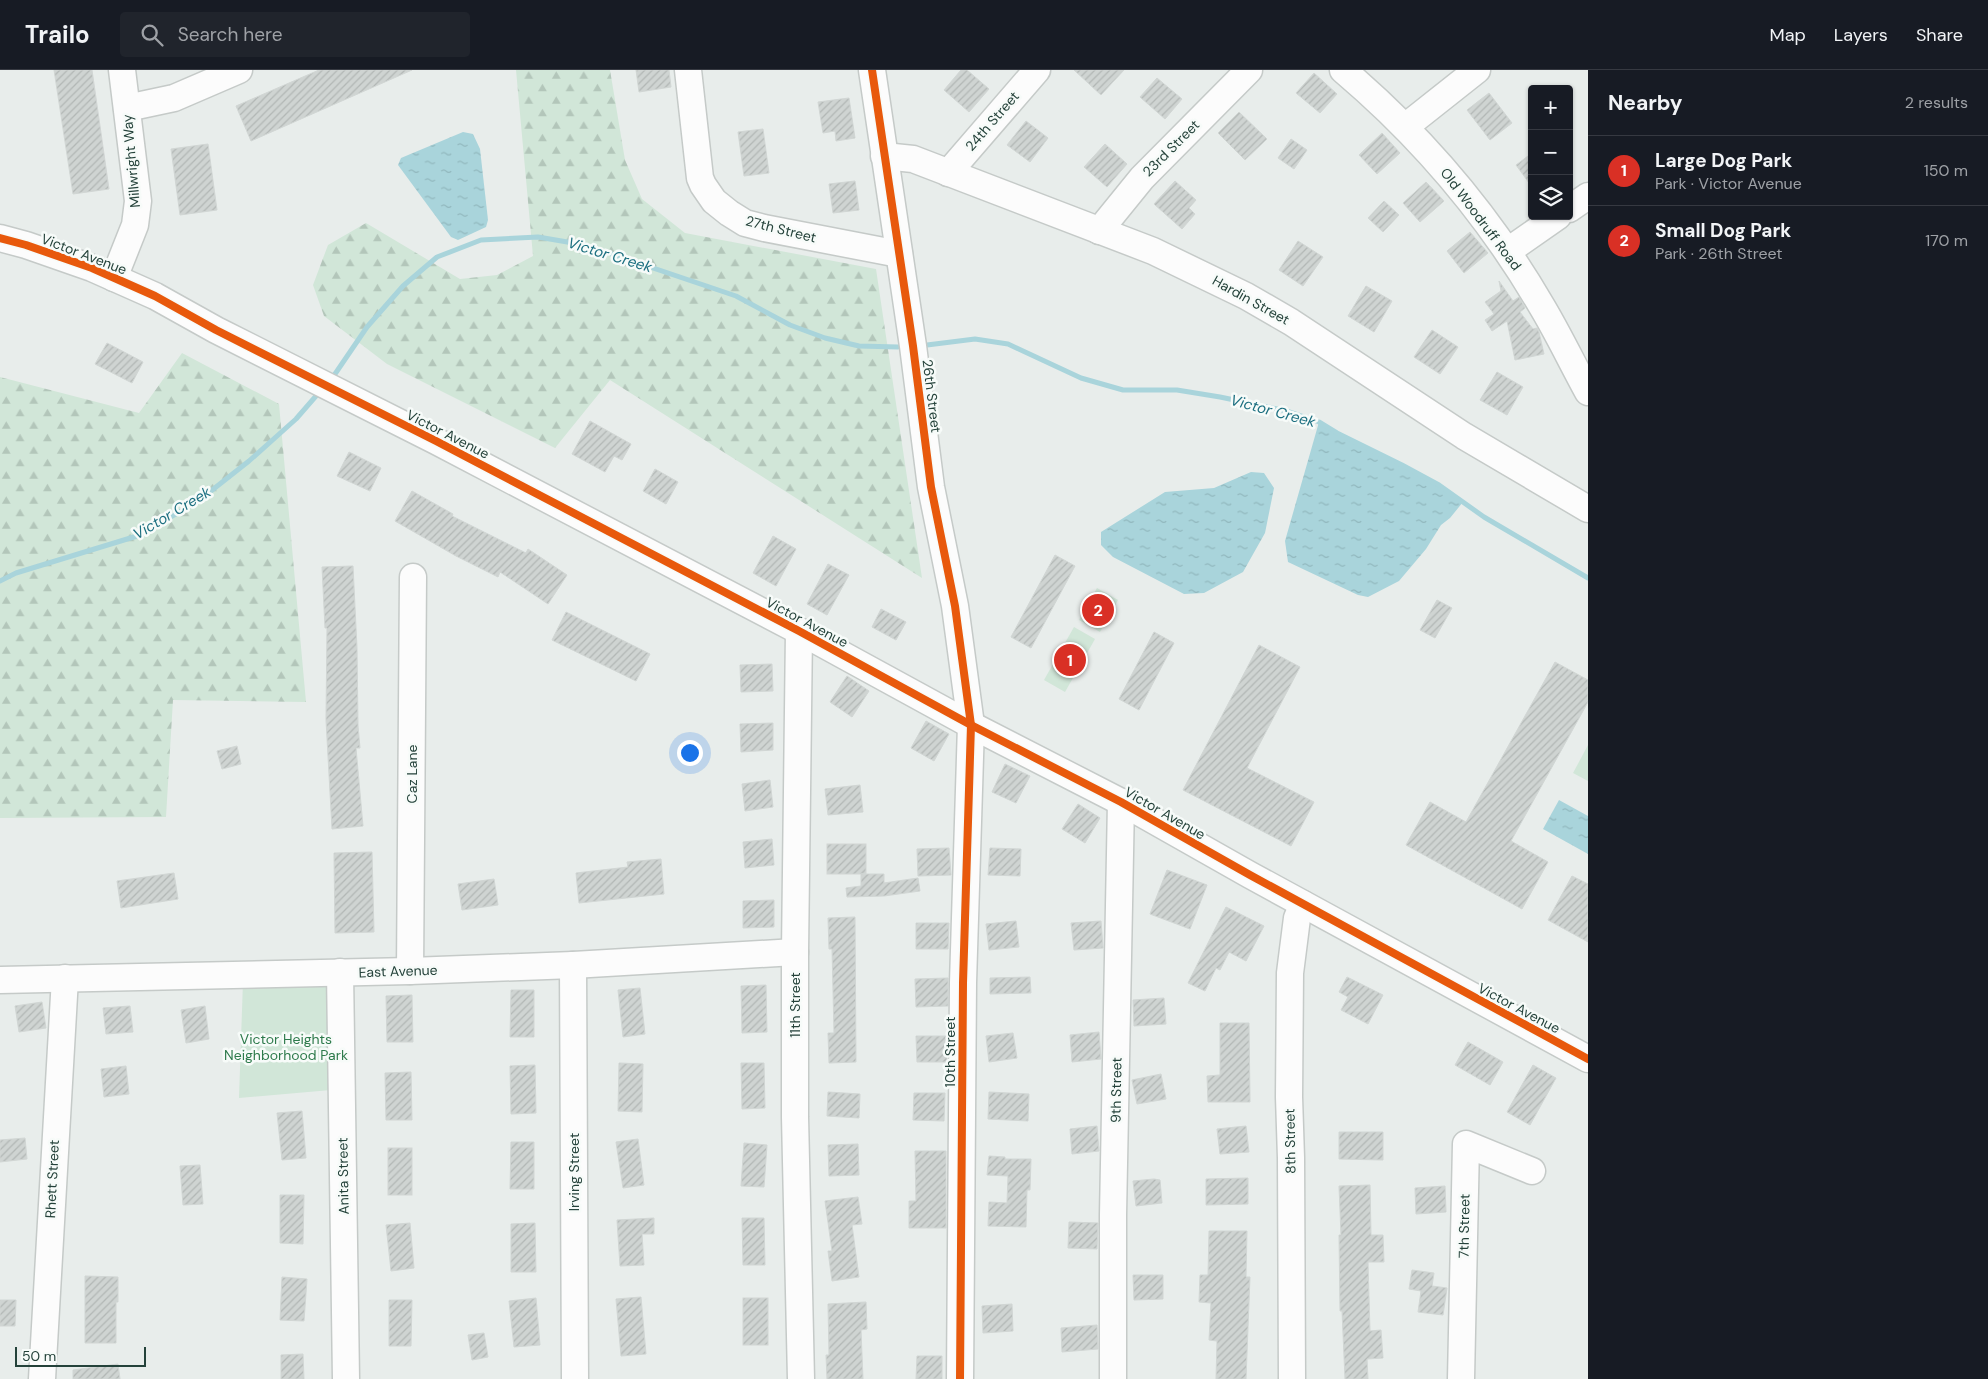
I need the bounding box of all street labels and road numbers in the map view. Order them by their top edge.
street label: 24th Street [961,87,1023,155]
street label: Millwright Way [118,113,144,208]
street label: 23rd Street [1139,116,1203,180]
street label: Old Woodruff Road [1437,164,1525,274]
street label: 27th Street [744,212,818,246]
street label: Victor Avenue [38,229,130,279]
street label: Hardin Street [1209,271,1293,329]
street label: 26th Street [919,358,945,434]
street label: Victor Avenue [404,405,492,463]
street label: Victor Avenue [763,593,851,651]
street label: Caz Lane [403,745,421,803]
street label: Victor Avenue [1121,783,1209,843]
street label: East Avenue [358,961,438,981]
street label: 11th Street [786,972,804,1038]
street label: Victor Avenue [1475,979,1563,1037]
street label: 10th Street [941,1017,959,1087]
street label: 9th Street [1106,1057,1126,1123]
street label: 8th Street [1280,1108,1300,1174]
street label: Irving Street [565,1133,583,1211]
street label: Anita Street [333,1137,353,1215]
street label: Rhett Street [41,1139,63,1219]
street label: 7th Street [1454,1194,1474,1258]

